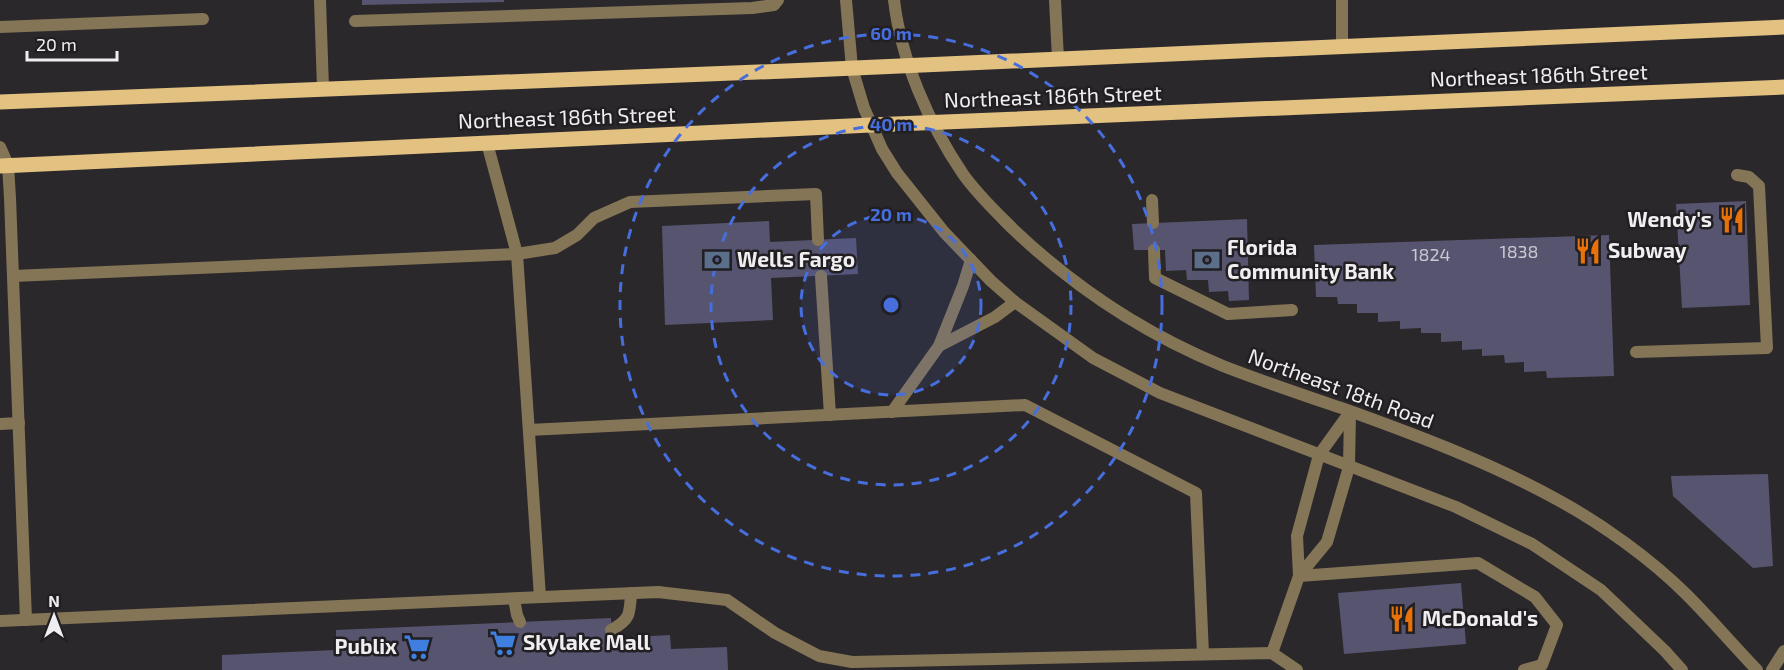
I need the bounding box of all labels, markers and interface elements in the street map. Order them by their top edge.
text: 60 m [870,22,912,44]
scale bar [27,24,117,62]
text: 20 m [36,33,77,55]
street label: Northeast 186th Street [1430,58,1648,91]
street label: Northeast 186th Street [944,79,1162,112]
street label: Northeast 186th Street [458,100,676,133]
text: 40 m [870,113,912,135]
text: 20 m [870,203,912,225]
restaurant icon: Wendy's [1717,205,1747,235]
place label: Wendy's [1627,206,1712,232]
place label: Florida Community Bank [1227,234,1394,284]
restaurant icon: Subway [1573,236,1603,266]
place label: Subway [1608,237,1687,263]
house number: 1838 [1499,240,1539,262]
house number: 1824 [1411,243,1451,265]
bank icon: Wells Fargo [702,245,732,275]
bank icon: Florida Community Bank [1192,245,1222,275]
place label: Wells Fargo [737,246,855,271]
centre of rings [881,295,901,315]
street label: Northeast 18th Road [1245,342,1438,433]
north arrow [24,586,84,646]
text: N [48,591,60,610]
restaurant icon: McDonald's [1387,604,1417,634]
place label: McDonald's [1422,605,1538,630]
supermarket icon: Skylake Mall [488,628,518,658]
place label: Skylake Mall [523,629,651,655]
supermarket icon: Publix [402,632,432,662]
place label: Publix [335,633,397,658]

